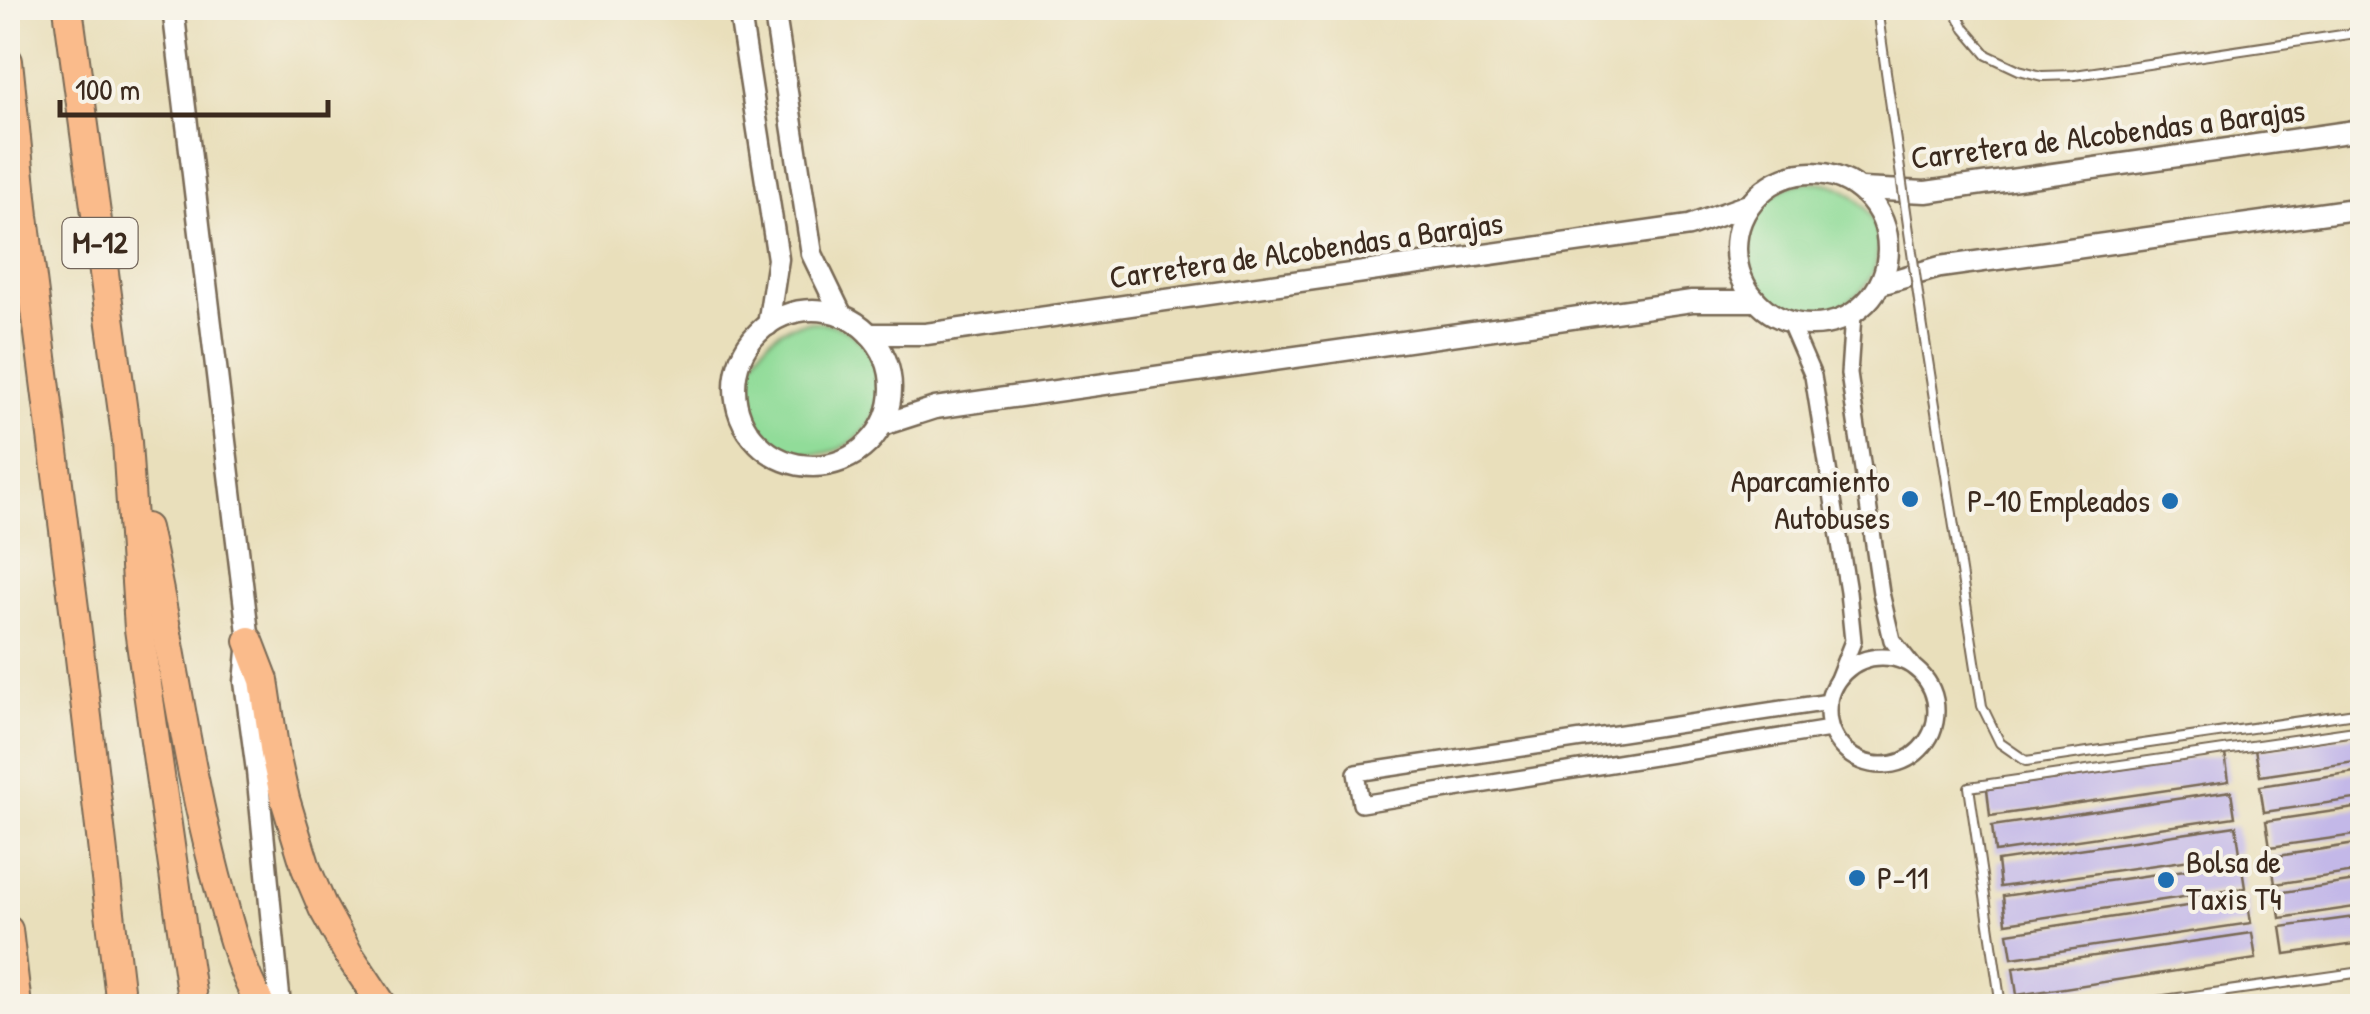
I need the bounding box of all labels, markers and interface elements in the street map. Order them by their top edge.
scale bar [60,55,328,117]
text: 100 m [75,69,140,109]
street label: Carretera de Alcobendas a Barajas [1909,88,2307,179]
street label: Carretera de Alcobendas a Barajas [1107,201,1505,298]
road number: M-12 [62,218,138,268]
place label: Aparcamiento Autobuses [1731,459,1890,539]
place label: P-10 Empleados [1967,479,2150,522]
marker: Aparcamiento Autobuses [1899,488,1921,510]
marker: P-10 Empleados [2159,490,2181,512]
place label: Bolsa de Taxis T4 [2186,840,2282,920]
place label: P-11 [1877,856,1929,899]
marker: P-11 [1846,867,1868,889]
marker: Bolsa de Taxis T4 [2155,869,2177,891]

